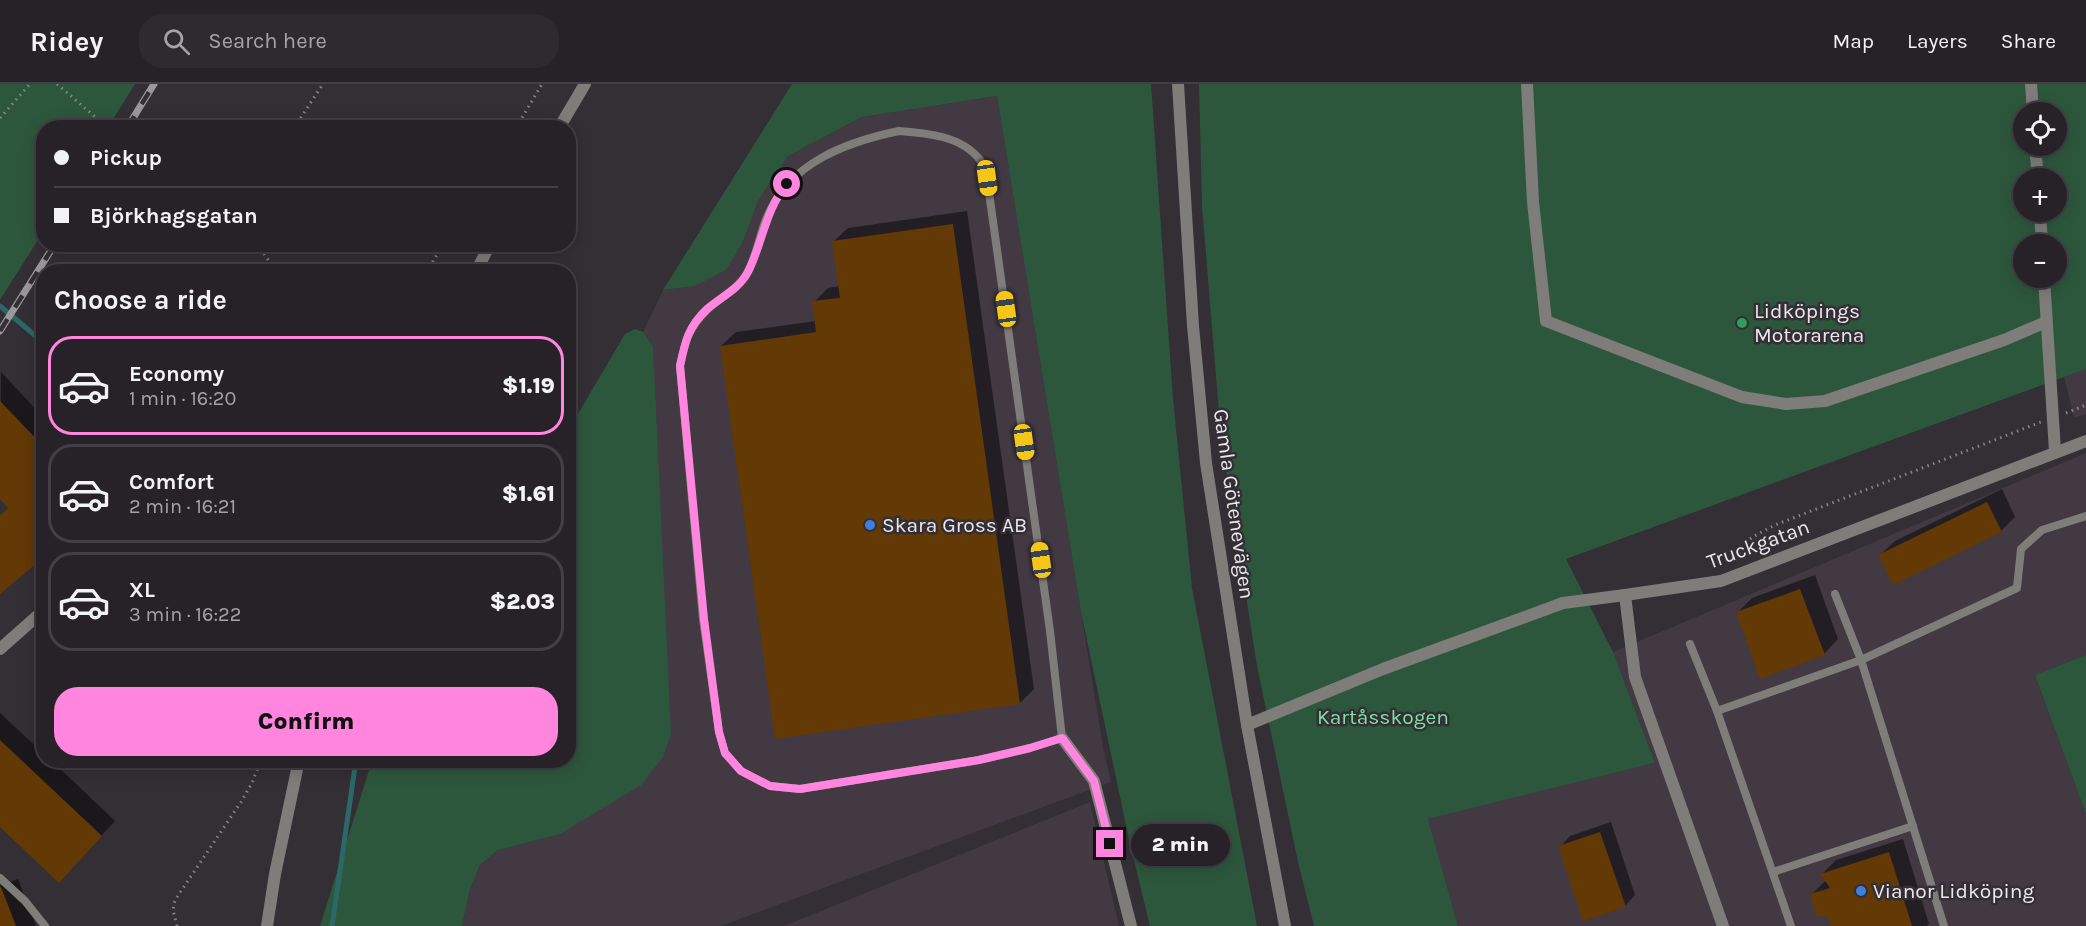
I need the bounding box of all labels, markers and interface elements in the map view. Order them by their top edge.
search box [139,14,559,68]
text: Ridey [30,25,103,58]
icon: search [160,25,193,58]
text: Search here [208,28,327,54]
text: Map [1832,29,1874,53]
text: Layers [1907,29,1968,53]
text: Share [2001,29,2056,53]
map controls [2013,102,2067,288]
button: locate [2013,102,2067,156]
text: Pickup [90,145,162,171]
car [976,159,998,197]
button: + [2013,168,2067,222]
route start [773,170,800,197]
text: Björkhagsgatan [90,203,258,229]
button: − [2013,234,2067,288]
text: Choose a ride [54,284,227,316]
car [995,290,1017,328]
place label: Lidköpings Motorarena [1754,299,1864,347]
marker: Lidköpings Motorarena [1735,316,1749,330]
icon: car [57,359,111,413]
text: Economy [129,361,224,387]
text: $1.19 [502,373,555,399]
text: 1 min · 16:20 [129,387,236,410]
street label: Gamla Götenevägen [1209,407,1259,601]
car [1013,423,1035,461]
icon: car [57,467,111,521]
text: Comfort [129,469,214,495]
text: $1.61 [502,481,555,507]
text: 2 min · 16:21 [129,495,236,518]
place label: Skara Gross AB [882,513,1027,537]
street label: Truckgatan [1703,514,1813,574]
marker: Skara Gross AB [863,518,877,532]
car [1030,541,1052,579]
icon: car [57,575,111,629]
text: XL [129,577,155,603]
text: $2.03 [490,589,555,615]
text: 3 min · 16:22 [129,603,241,626]
button: Confirm [54,687,558,756]
park label: Kartåsskogen [1317,705,1449,729]
callout: 2 min [1131,823,1230,865]
route end [1096,830,1123,857]
text: 2 min [1152,833,1209,856]
place label: Vianor Lidköping [1873,879,2034,903]
marker: Vianor Lidköping [1854,884,1868,898]

